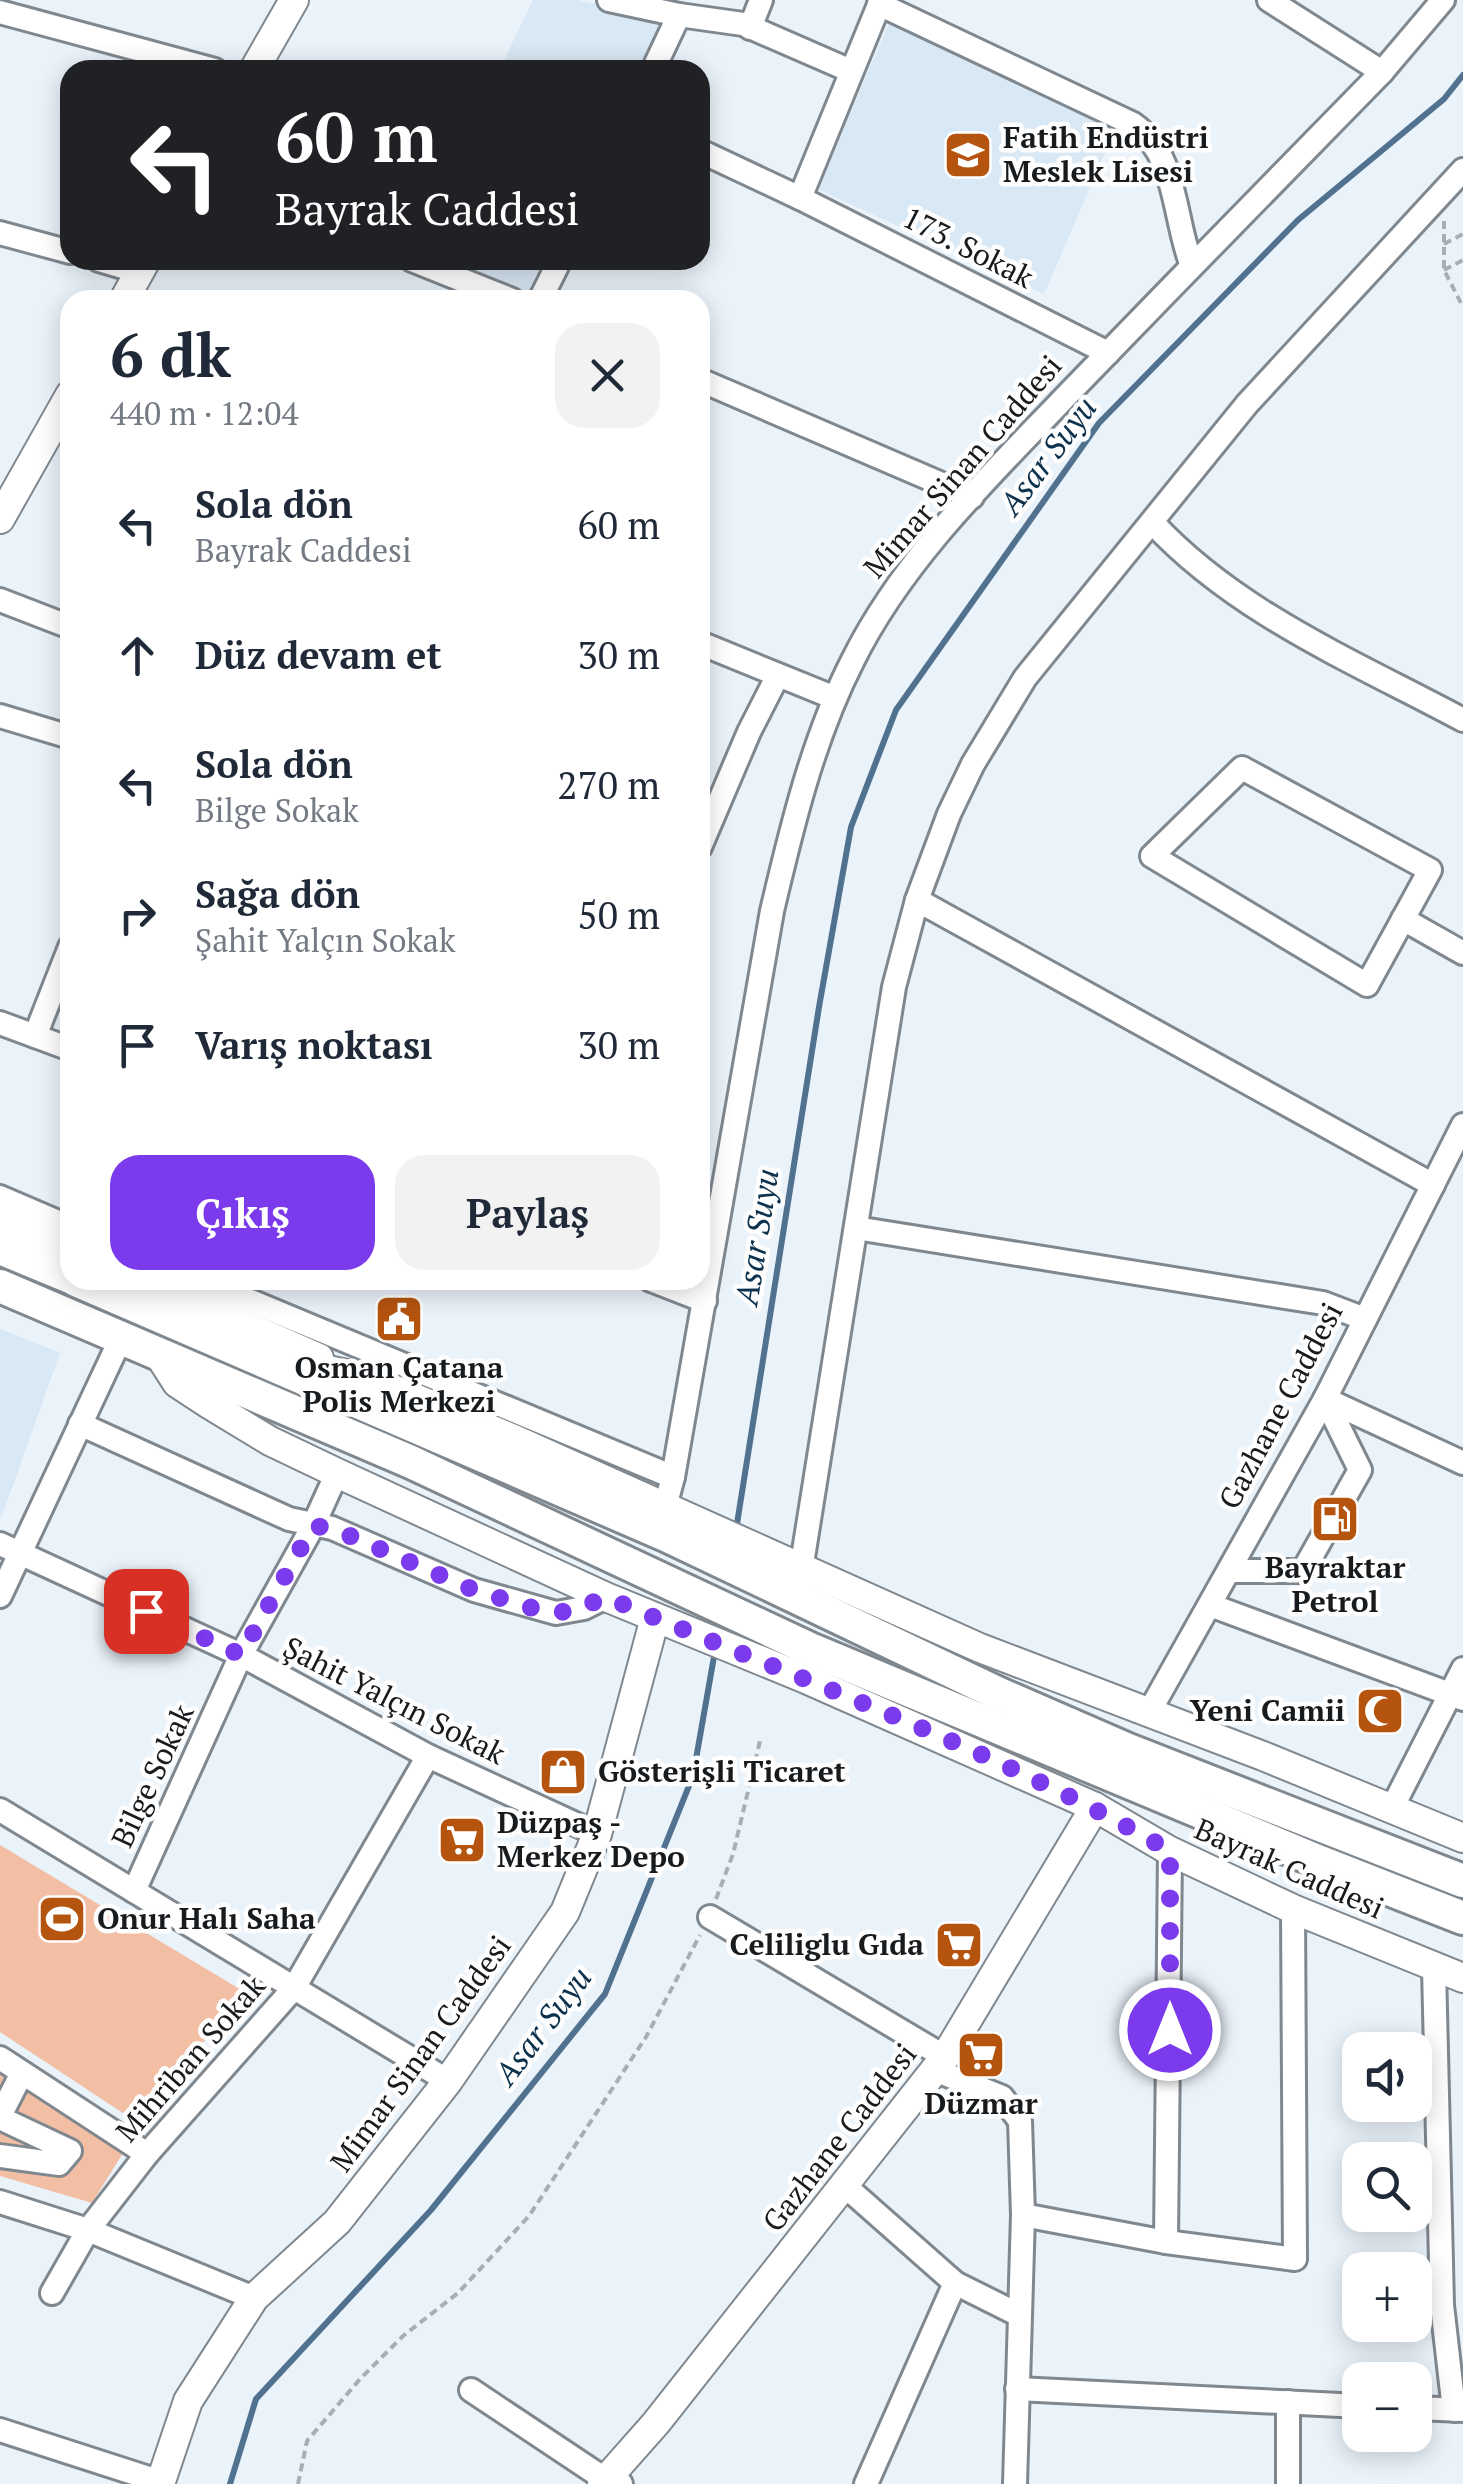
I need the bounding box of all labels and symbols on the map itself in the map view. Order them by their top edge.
place label: Fatih Endüstri Meslek Lisesi [1003,117,1209,191]
school or university icon: Fatih Endüstri Meslek Lisesi [942,129,994,181]
street label: 173. Sokak [896,197,1041,297]
street label: Mimar Sinan Caddesi [854,346,1070,586]
water label: Asar Suyu [988,388,1105,525]
water label: Asar Suyu [724,1166,788,1310]
public building icon: Osman Çatana Polis Merkezi [373,1293,425,1345]
street label: Gazhane Caddesi [1209,1295,1351,1516]
place label: Osman Çatana Polis Merkezi [294,1347,504,1421]
fuel station icon: Bayraktar Petrol [1309,1493,1361,1545]
place label: Bayraktar Petrol [1265,1547,1405,1621]
pin [104,1569,189,1654]
street label: Şahit Yalçın Sokak [277,1627,513,1774]
mosque icon: Yeni Camii [1354,1685,1406,1737]
place label: Yeni Camii [1190,1690,1345,1730]
street label: Bilge Sokak [102,1697,203,1854]
shop icon: Gösterişli Ticaret [537,1746,589,1798]
place label: Gösterişli Ticaret [598,1751,846,1791]
place label: Düzpaş - Merkez Depo [497,1802,685,1876]
street label: Bayrak Caddesi [1189,1809,1390,1928]
supermarket icon: Düzpaş - Merkez Depo [436,1814,488,1866]
sports icon: Onur Halı Saha [36,1893,88,1945]
place label: Onur Halı Saha [97,1898,316,1938]
supermarket icon: Celiliglu Gıda [933,1919,985,1971]
place label: Celiliglu Gıda [730,1924,924,1964]
street label: Mimar Sinan Caddesi [321,1927,520,2180]
water label: Asar Suyu [483,1958,600,2095]
street label: Mihriban Sokak [107,1966,274,2150]
position arrow [1118,1978,1222,2082]
supermarket icon: Düzmar [955,2029,1007,2081]
street label: Gazhane Caddesi [753,2035,925,2240]
place label: Düzmar [924,2083,1038,2123]

